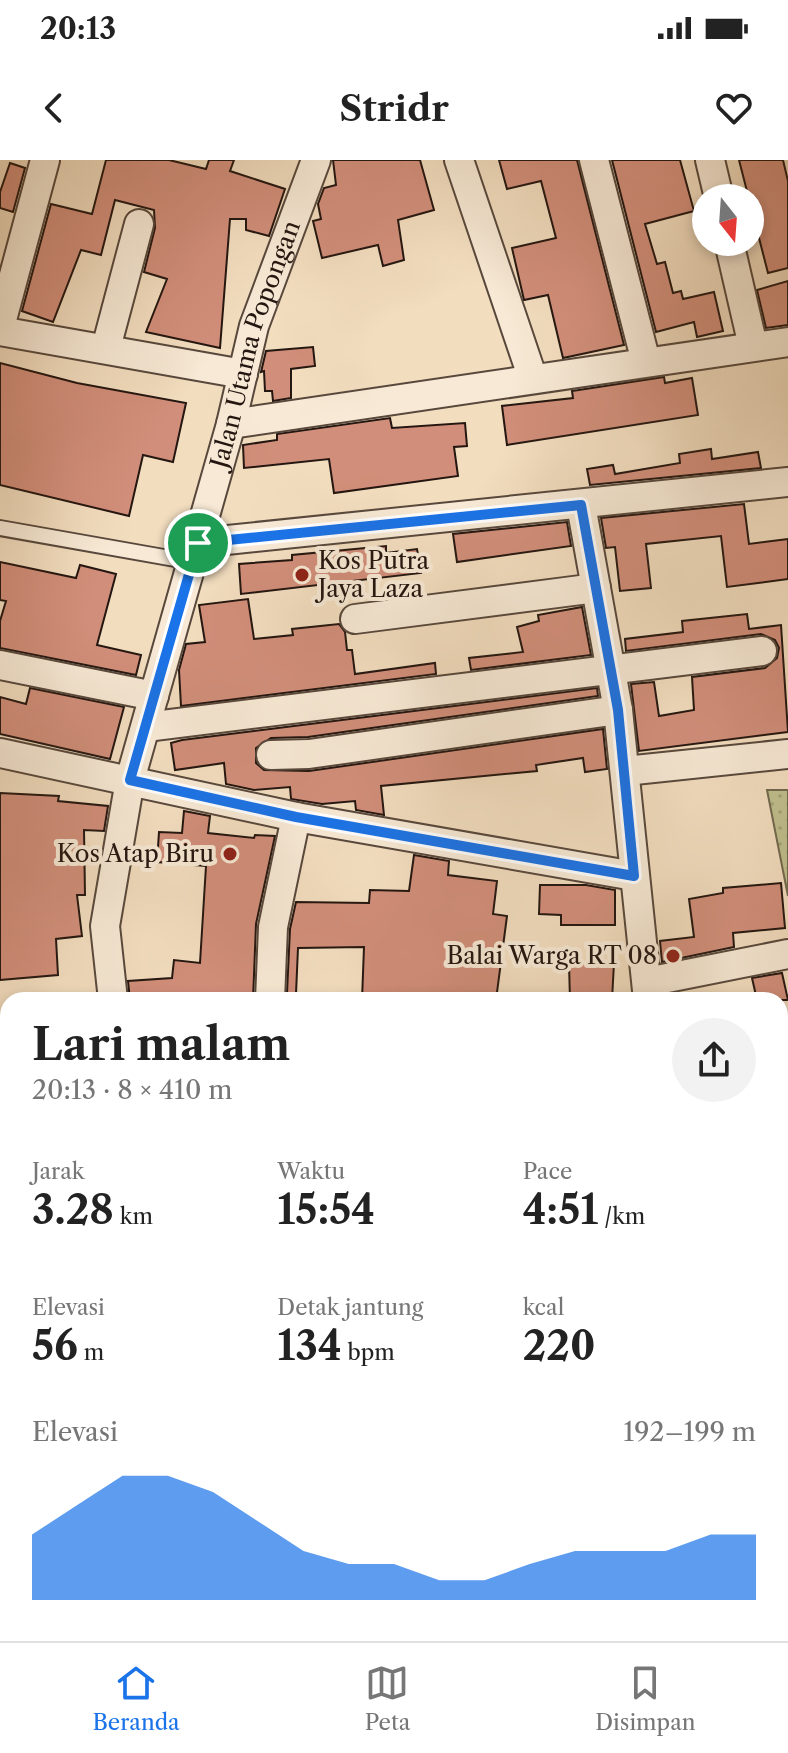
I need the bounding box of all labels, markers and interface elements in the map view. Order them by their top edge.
text: 20:13 [40,10,116,47]
icon: back [32,86,76,130]
text: Stridr [339,86,449,130]
icon: heart [712,86,756,130]
north arrow [692,184,764,256]
map controls [692,184,764,256]
street label: Jalan Utama Popongan [203,216,306,475]
pin [164,509,232,577]
icon: arrive [176,521,220,565]
place label: Kos Putra Jaya Laza [314,546,430,603]
marker: Kos Putra Jaya Laza [293,566,311,584]
place label: Kos Atap Biru [57,839,214,868]
marker: Kos Atap Biru [221,845,239,863]
place label: Balai Warga RT 08 [447,941,657,970]
marker: Balai Warga RT 08 [664,947,682,965]
text: Lari malam [32,1017,290,1071]
button: share [672,1018,756,1102]
text: 20:13 · 8 × 410 m [32,1074,233,1106]
text: Jarak [32,1158,85,1185]
text: Waktu [277,1158,345,1185]
text: Pace [523,1158,572,1185]
text: 3.28 [32,1185,114,1234]
text: 15:54 [277,1185,375,1234]
text: 4:51 [523,1185,598,1234]
text: km [114,1203,153,1230]
text: /km [598,1203,645,1230]
text: Elevasi [32,1294,105,1321]
text: Detak jantung [277,1294,423,1321]
text: kcal [523,1294,564,1321]
text: 56 [32,1321,78,1370]
text: 134 [277,1321,342,1370]
text: 220 [523,1321,595,1370]
text: m [78,1339,104,1366]
text: bpm [342,1339,395,1366]
text: Elevasi [32,1416,118,1448]
text: 192–199 m [623,1416,756,1448]
tab: Beranda [92,1661,180,1736]
tab: Peta [365,1661,410,1736]
tab: Disimpan [595,1661,696,1736]

